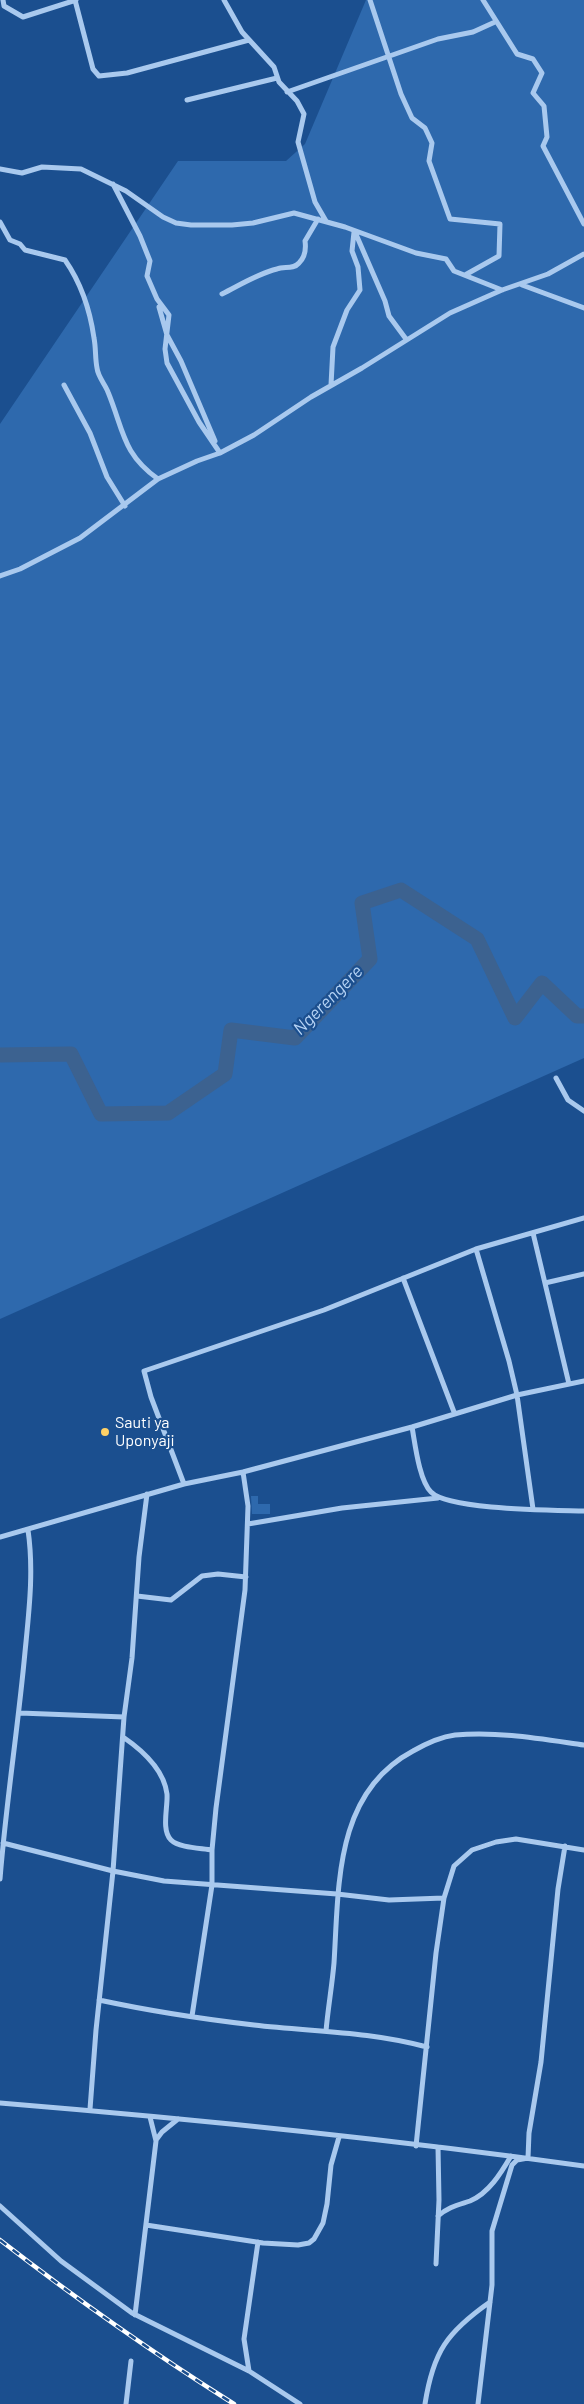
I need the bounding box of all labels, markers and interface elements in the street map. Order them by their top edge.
water label: Ngerengere [289,961,367,1039]
place label: Sauti ya Uponyaji [115,1413,175,1451]
marker: Sauti ya Uponyaji [99,1426,111,1438]

